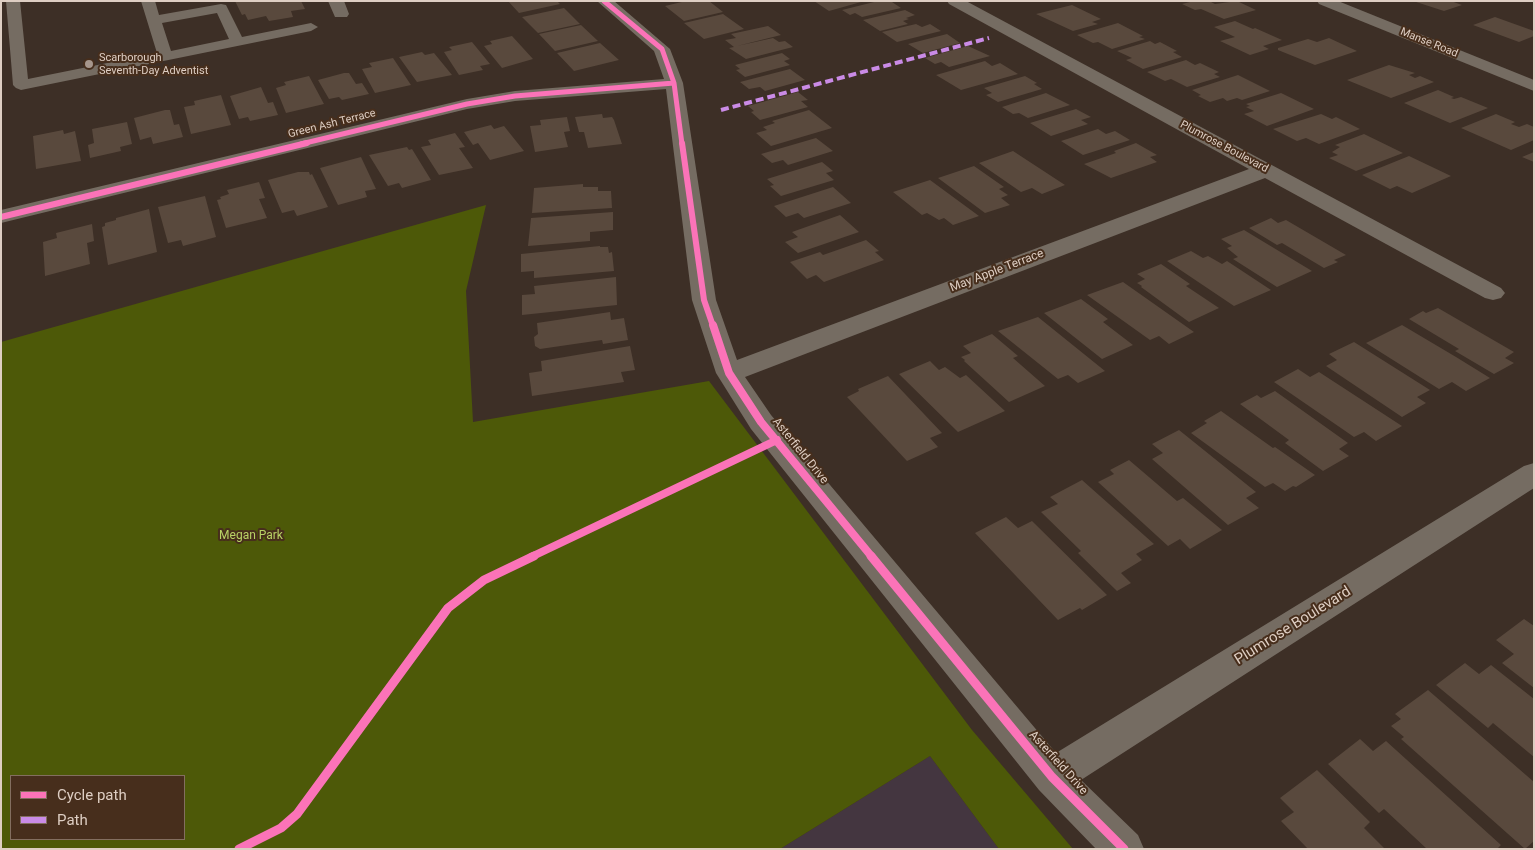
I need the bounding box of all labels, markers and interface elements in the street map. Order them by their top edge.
street label: Manse Road [1398,25,1460,61]
place label: Scarborough Seventh-Day Adventist [99,51,208,77]
marker: Scarborough Seventh-Day Adventist [83,58,95,70]
street label: Green Ash Terrace [287,107,377,141]
street label: Plumrose Boulevard [1178,118,1270,176]
street label: May Apple Terrace [948,247,1046,295]
street label: Asterfield Drive [769,415,831,487]
park label: Megan Park [219,529,283,543]
street label: Plumrose Boulevard [1231,583,1355,669]
street label: Asterfield Drive [1026,728,1090,798]
legend [10,775,185,840]
text: Cycle path [57,786,127,804]
text: Path [57,811,88,829]

